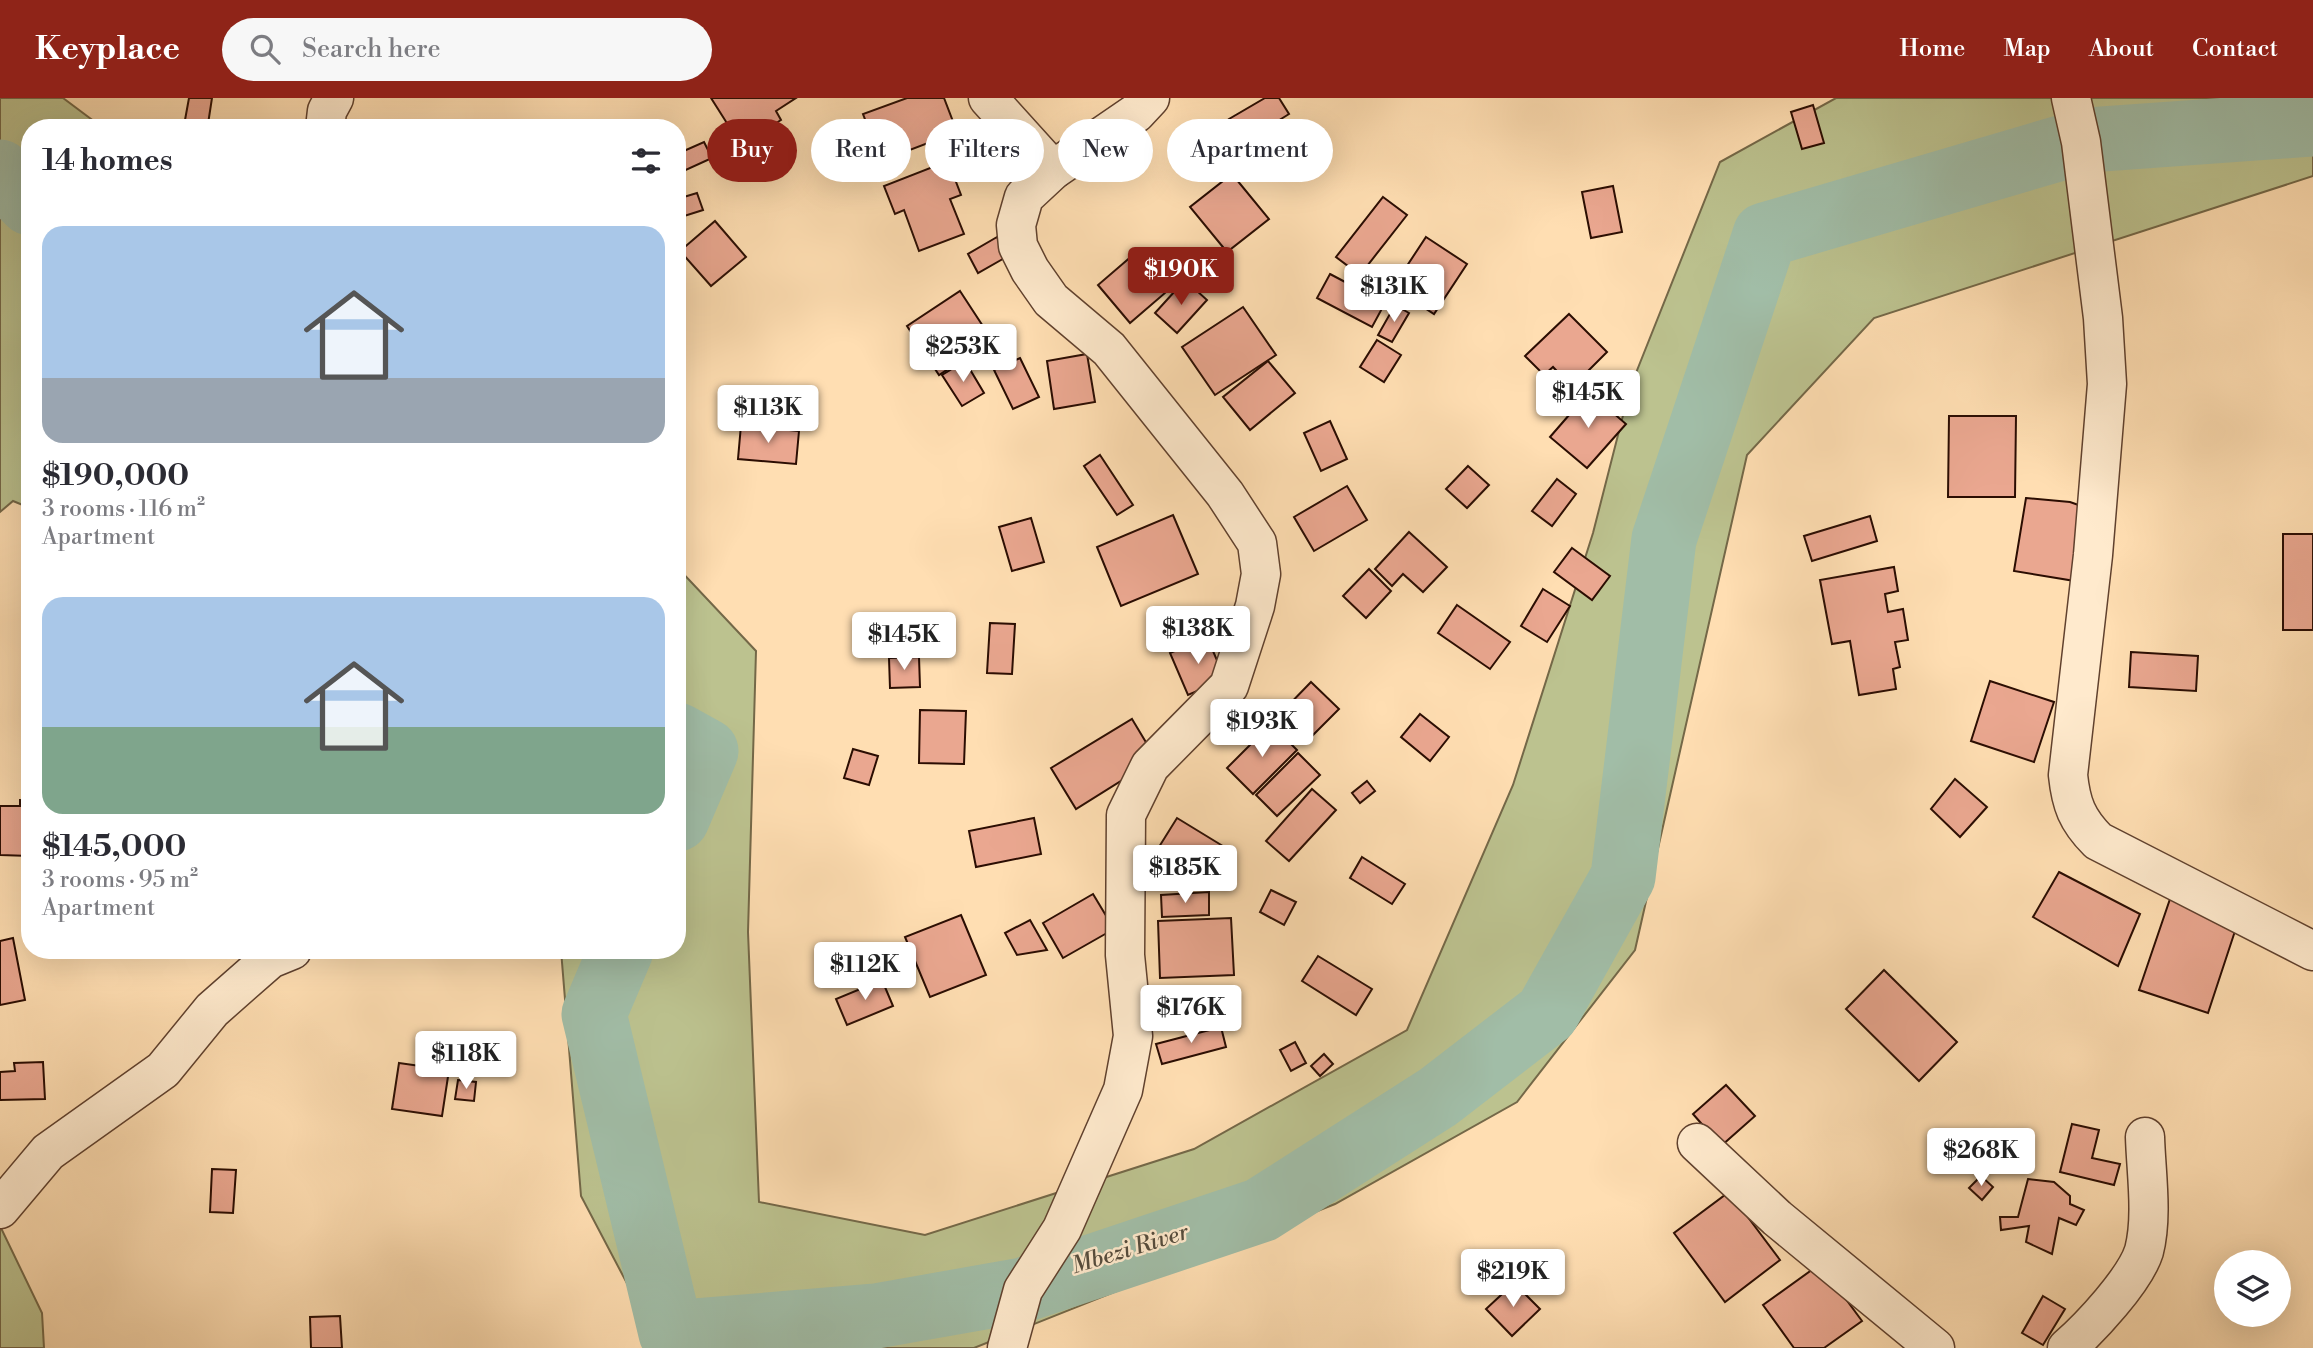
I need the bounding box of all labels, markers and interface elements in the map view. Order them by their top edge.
search box [222,18,712,81]
text: Keyplace [35,29,180,70]
icon: search [246,30,284,68]
text: Search here [302,33,441,65]
text: Home [1900,34,1965,64]
text: Map [2003,34,2051,64]
text: About [2089,34,2154,64]
text: Contact [2192,34,2278,64]
chip: Buy [707,119,797,182]
chip: Rent [811,119,911,182]
chip: Filters [925,119,1044,182]
chip: New [1058,119,1153,182]
chip: Apartment [1167,119,1333,182]
text: 14 homes [42,142,173,180]
icon: filters [627,142,665,180]
pin: $190K [1132,248,1230,307]
text: $190K [1144,256,1218,284]
pin: $131K [1345,264,1443,324]
icon: home [291,272,417,398]
text: $131K [1360,273,1428,301]
pin: $253K [914,324,1012,384]
text: $253K [926,333,1000,361]
pin: $145K [1539,370,1637,430]
text: $145K [1552,379,1624,407]
pin: $113K [719,386,817,445]
text: $113K [734,394,802,422]
text: $190,000 [42,457,189,495]
text: 3 rooms · 116 m² [42,495,205,523]
text: Apartment [42,523,155,551]
pin: $138K [1149,606,1247,666]
pin: $145K [855,612,953,672]
text: $138K [1162,615,1234,643]
text: $145K [868,621,940,649]
icon: home [291,643,417,769]
pin: $193K [1213,700,1311,759]
text: $193K [1226,708,1298,736]
text: $145,000 [42,828,186,866]
pin: $185K [1136,846,1234,905]
text: $185K [1149,854,1221,882]
text: 3 rooms · 95 m² [42,866,198,894]
text: Apartment [42,894,155,922]
pin: $112K [816,942,914,1002]
text: $112K [830,951,900,979]
pin: $176K [1142,986,1240,1045]
text: $176K [1156,994,1226,1022]
pin: $118K [417,1032,515,1091]
text: $118K [431,1040,501,1068]
pin: $268K [1932,1128,2030,1188]
text: $268K [1943,1137,2019,1165]
water label: Mbezi River [1068,1218,1193,1280]
pin: $219K [1464,1250,1562,1309]
map controls [2214,1250,2291,1327]
button: layers [2214,1250,2291,1327]
text: $219K [1477,1258,1549,1286]

